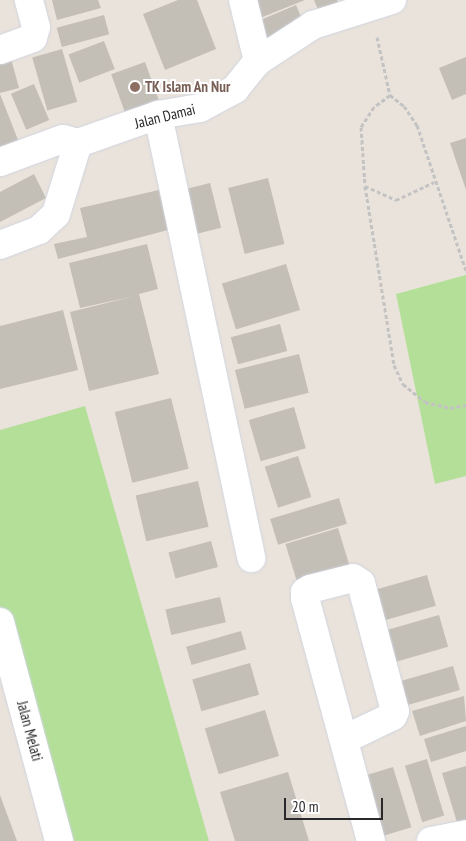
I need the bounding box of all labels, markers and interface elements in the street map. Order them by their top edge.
place label: TK Islam An Nur [145,78,231,96]
marker: TK Islam An Nur [129,81,141,93]
street label: Jalan Damai [133,100,197,132]
street label: Jalan Melati [13,699,47,763]
scale bar [286,788,385,820]
text: 20 m [292,797,318,816]

